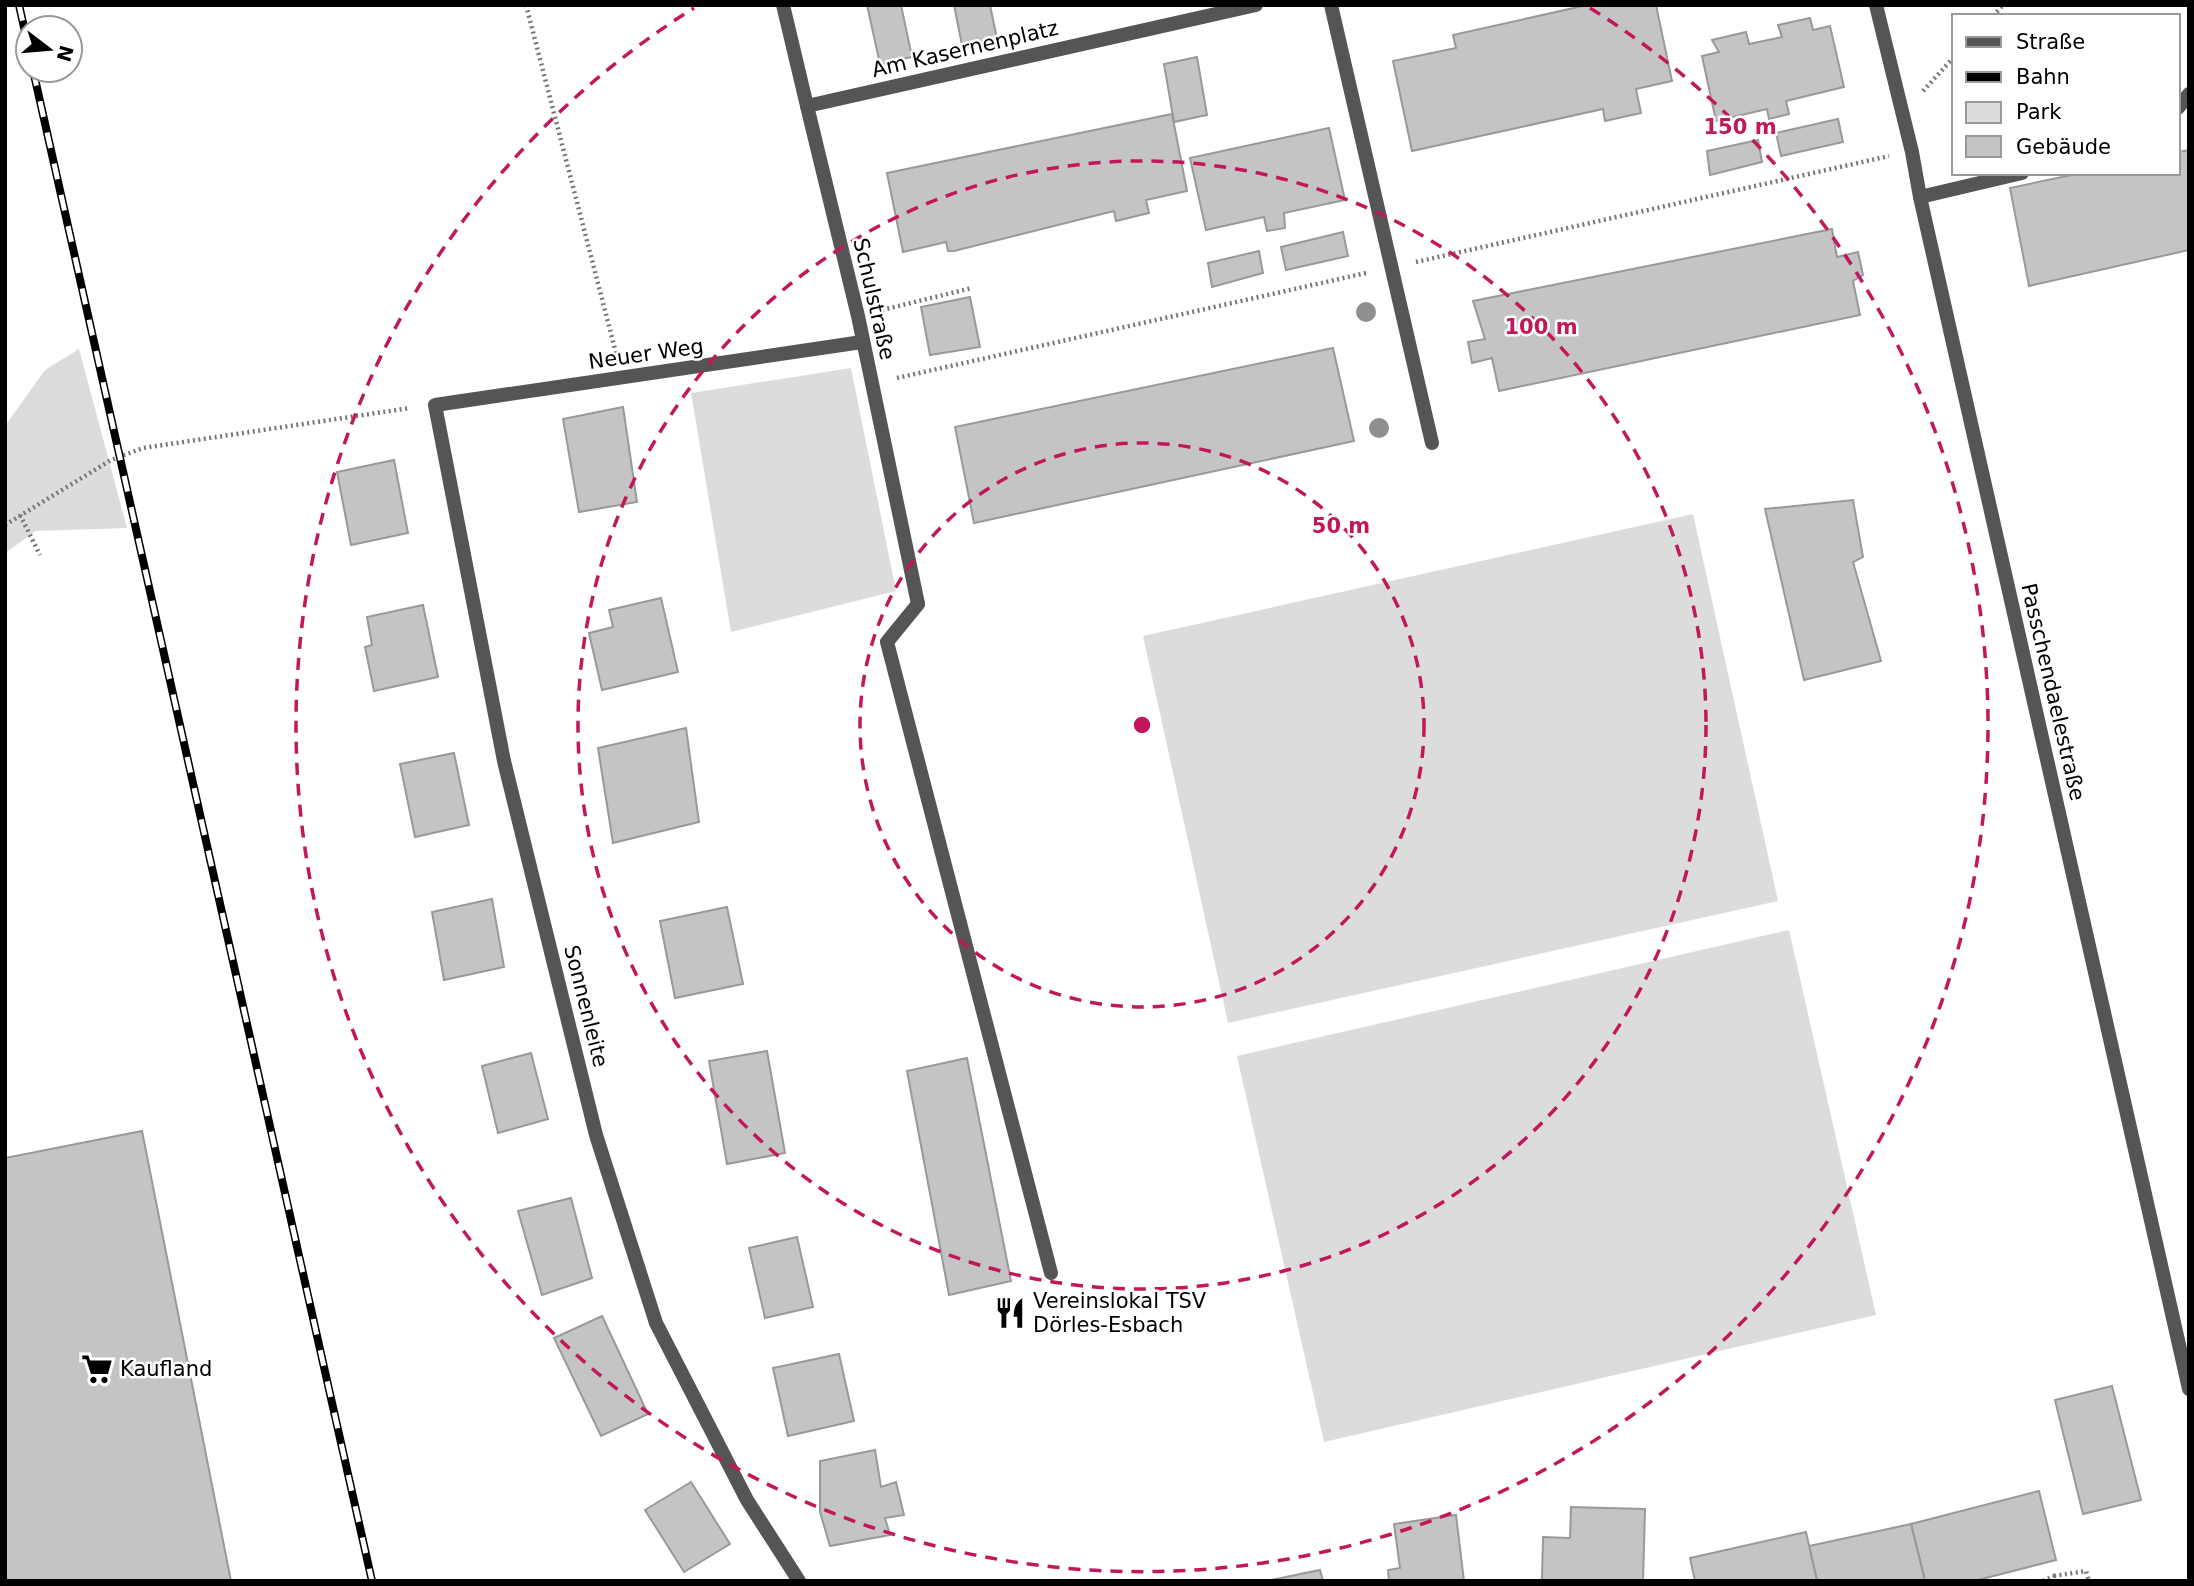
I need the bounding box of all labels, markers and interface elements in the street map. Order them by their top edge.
north arrow [14,14,84,84]
legend [1952,14,2180,175]
street label: Am Kasernenplatz [869,16,1061,82]
text: Straße [2016,30,2085,54]
text: N [53,43,78,64]
text: Bahn [2016,65,2070,89]
text: Park [2016,100,2062,124]
text: 150 m [1703,115,1777,139]
text: Gebäude [2016,135,2111,159]
street label: Schulstraße [848,236,900,362]
text: 100 m [1504,315,1578,339]
street label: Neuer Weg [587,334,705,374]
text: 50 m [1312,514,1370,538]
street label: Passchendaelestraße [2016,581,2090,803]
centre of rings [1130,713,1154,737]
street label: Sonnenleite [559,943,613,1069]
place label: Vereinslokal TSV Dörles-Esbach [1033,1289,1207,1337]
restaurant icon: Vereinslokal TSV Dörles-Esbach [993,1296,1027,1330]
supermarket icon: Kaufland [80,1352,114,1386]
place label: Kaufland [120,1357,212,1381]

